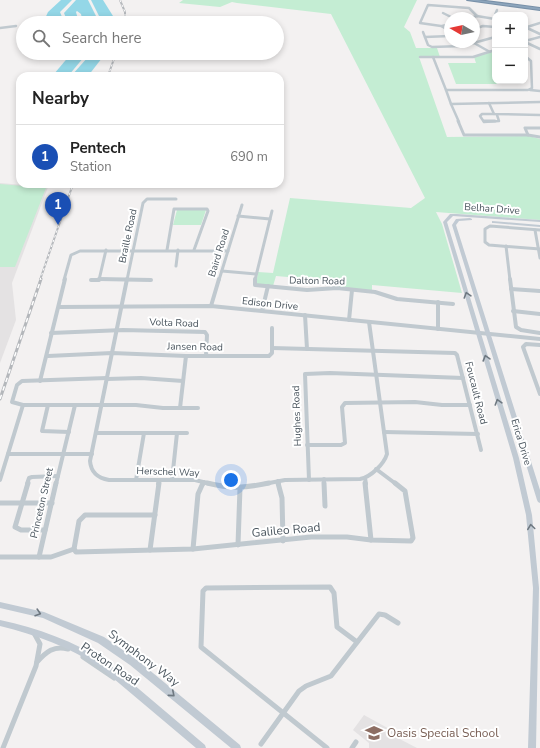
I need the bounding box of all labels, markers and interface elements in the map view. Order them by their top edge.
north arrow [444,12,480,48]
map controls [492,12,528,84]
button: + [492,12,528,48]
search box [16,16,284,60]
icon: search [30,27,52,49]
text: Search here [62,28,142,48]
button: − [492,48,528,84]
text: Nearby [32,87,89,110]
text: Pentech [70,138,126,158]
text: 1 [41,148,49,166]
text: 690 m [230,148,268,166]
text: Station [70,158,112,176]
pin: 1 [45,192,71,225]
street label: Belhar Drive [464,200,520,218]
street label: Braille Road [115,208,141,264]
street label: Baird Road [205,227,233,279]
street label: Dalton Road [289,274,345,288]
one-way arrow [463,292,472,299]
street label: Edison Drive [241,294,299,314]
street label: Volta Road [148,315,199,331]
street label: Jansen Road [166,339,223,354]
one-way arrow [482,355,491,362]
street label: Foucault Road [461,360,491,426]
street label: Hughes Road [289,385,305,447]
one-way arrow [494,398,503,405]
street label: Erica Drive [507,417,535,467]
street label: Herschel Way [136,464,201,480]
street label: Princeton Street [27,466,57,540]
your location [221,470,241,490]
street label: Galileo Road [251,519,321,541]
one-way arrow [527,524,536,530]
one-way arrow [34,608,41,617]
street label: Symphony Way [105,626,184,691]
street label: Proton Road [78,639,142,689]
one-way arrow [167,690,174,697]
school or university icon: Oasis Special School [364,723,384,743]
place label: Oasis Special School [387,725,499,741]

